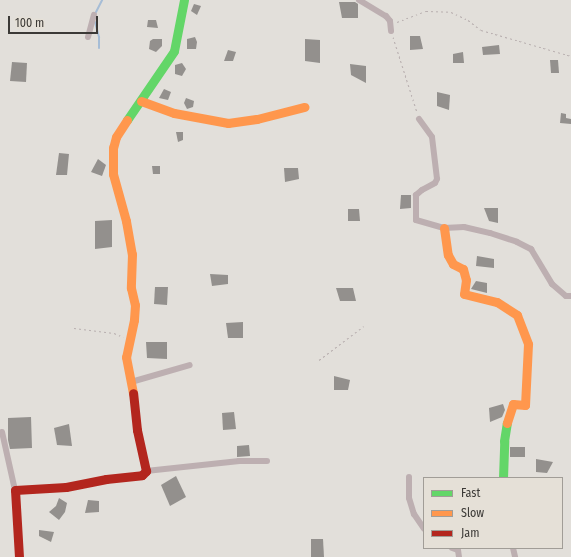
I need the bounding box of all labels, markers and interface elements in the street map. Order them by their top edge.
scale bar [10,8,100,34]
text: 100 m [15,16,44,30]
legend [423,477,563,549]
text: Fast [461,486,480,500]
text: Slow [461,506,484,520]
text: Jam [461,526,479,540]

